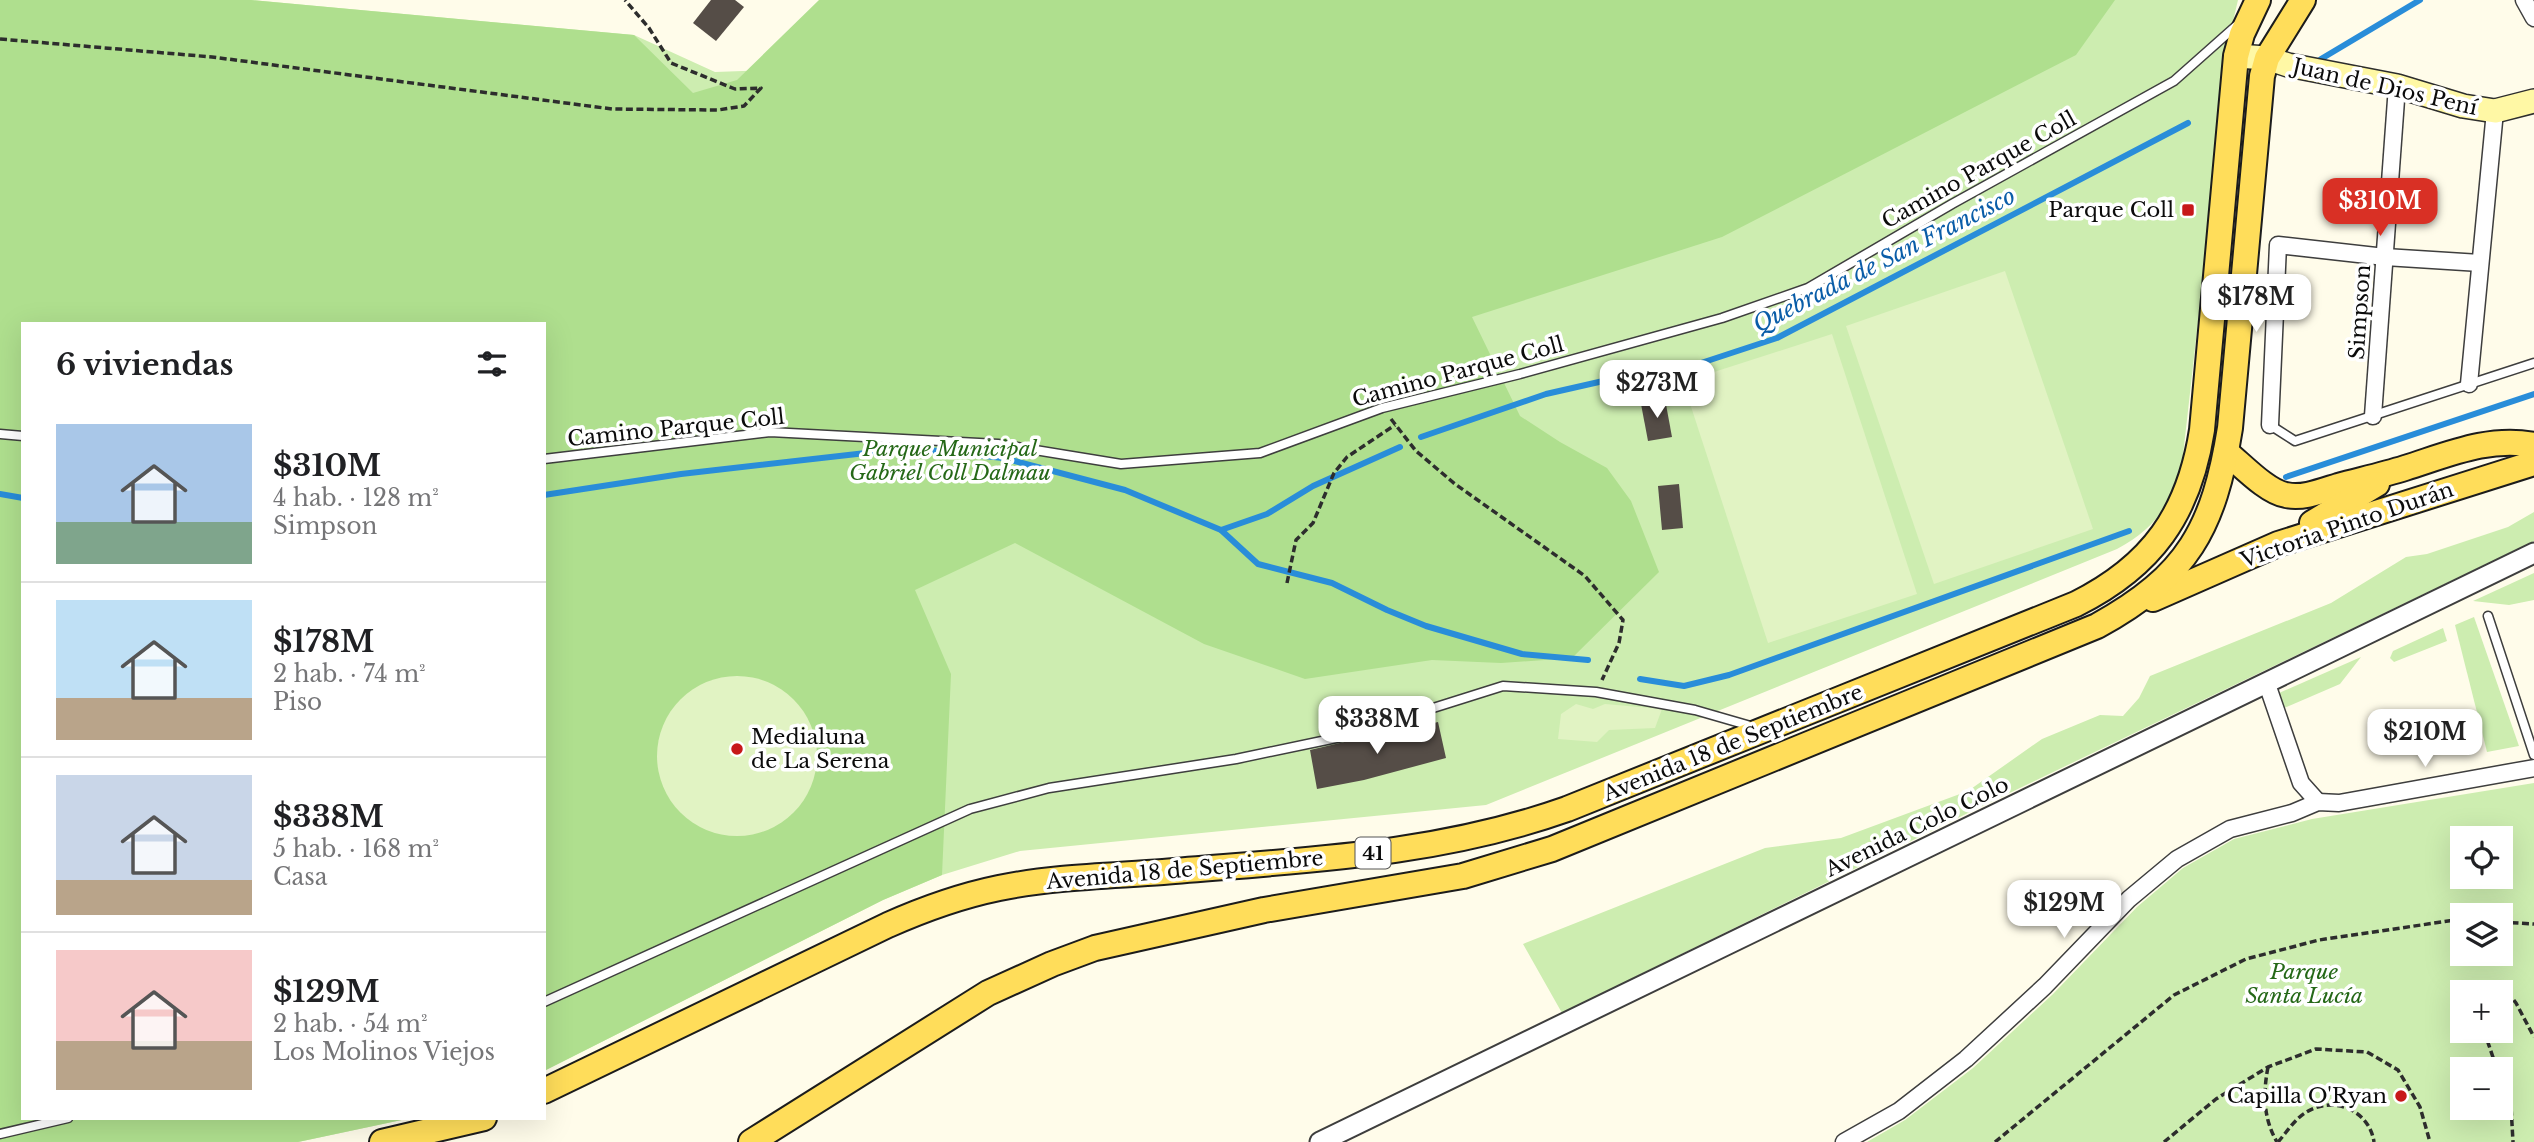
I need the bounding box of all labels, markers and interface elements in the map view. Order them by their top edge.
street label: Juan de Dios Pení [2287,52,2481,121]
street label: Camino Parque Coll [1877,106,2081,234]
pin: $310M [2331,178,2429,238]
water label: Quebrada de San Francisco [1748,182,2020,338]
text: $310M [2339,187,2421,215]
place label: Parque Coll [2048,197,2174,223]
marker: Parque Coll [2180,202,2196,218]
street label: Simpson [2344,264,2376,360]
pin: $178M [2207,274,2305,334]
text: $178M [2217,283,2295,311]
street label: Camino Parque Coll [1349,331,1567,413]
icon: filters [473,345,511,383]
text: 6 viviendas [56,346,233,383]
pin: $273M [1608,360,1706,420]
text: $273M [1616,369,1698,397]
street label: Camino Parque Coll [566,404,786,452]
park label: Parque Municipal Gabriel Coll Dalmau [849,436,1051,486]
text: $310M [273,447,381,484]
icon: home [112,452,196,536]
street label: Victoria Pinto Durán [2236,476,2457,574]
text: 4 hab. · 128 m² [273,484,439,512]
text: Simpson [273,512,377,540]
text: $178M [273,623,374,660]
icon: home [112,628,196,712]
text: 2 hab. · 74 m² [273,660,426,688]
street label: Avenida 18 de Septiembre [1598,679,1867,808]
text: Piso [273,688,322,716]
pin: $338M [1328,696,1426,756]
text: $338M [1334,705,1420,733]
pin: $210M [2376,710,2474,769]
text: $210M [2383,718,2467,746]
place label: Medialuna de La Serena [751,724,890,774]
marker: Medialuna de La Serena [729,741,745,757]
street label: Avenida Colo Colo [1820,771,2013,883]
text: $338M [273,798,384,835]
icon: home [112,803,196,887]
map controls [2450,826,2513,1120]
button: locate [2450,826,2513,889]
text: 5 hab. · 168 m² [273,835,439,863]
road number: 41 [1356,838,1390,868]
street label: Avenida 18 de Septiembre [1044,845,1325,895]
text: Casa [273,863,327,891]
pin: $129M [2015,880,2113,940]
text: $129M [2023,889,2105,917]
button: layers [2450,903,2513,966]
park label: Parque Santa Lucía [2245,959,2363,1009]
text: $129M [273,973,380,1010]
icon: home [112,978,196,1062]
button: + [2450,980,2513,1043]
text: 2 hab. · 54 m² [273,1010,428,1038]
text: Los Molinos Viejos [273,1038,495,1066]
button: − [2450,1057,2513,1120]
place label: Capilla O'Ryan [2227,1083,2387,1109]
marker: Capilla O'Ryan [2393,1088,2409,1104]

